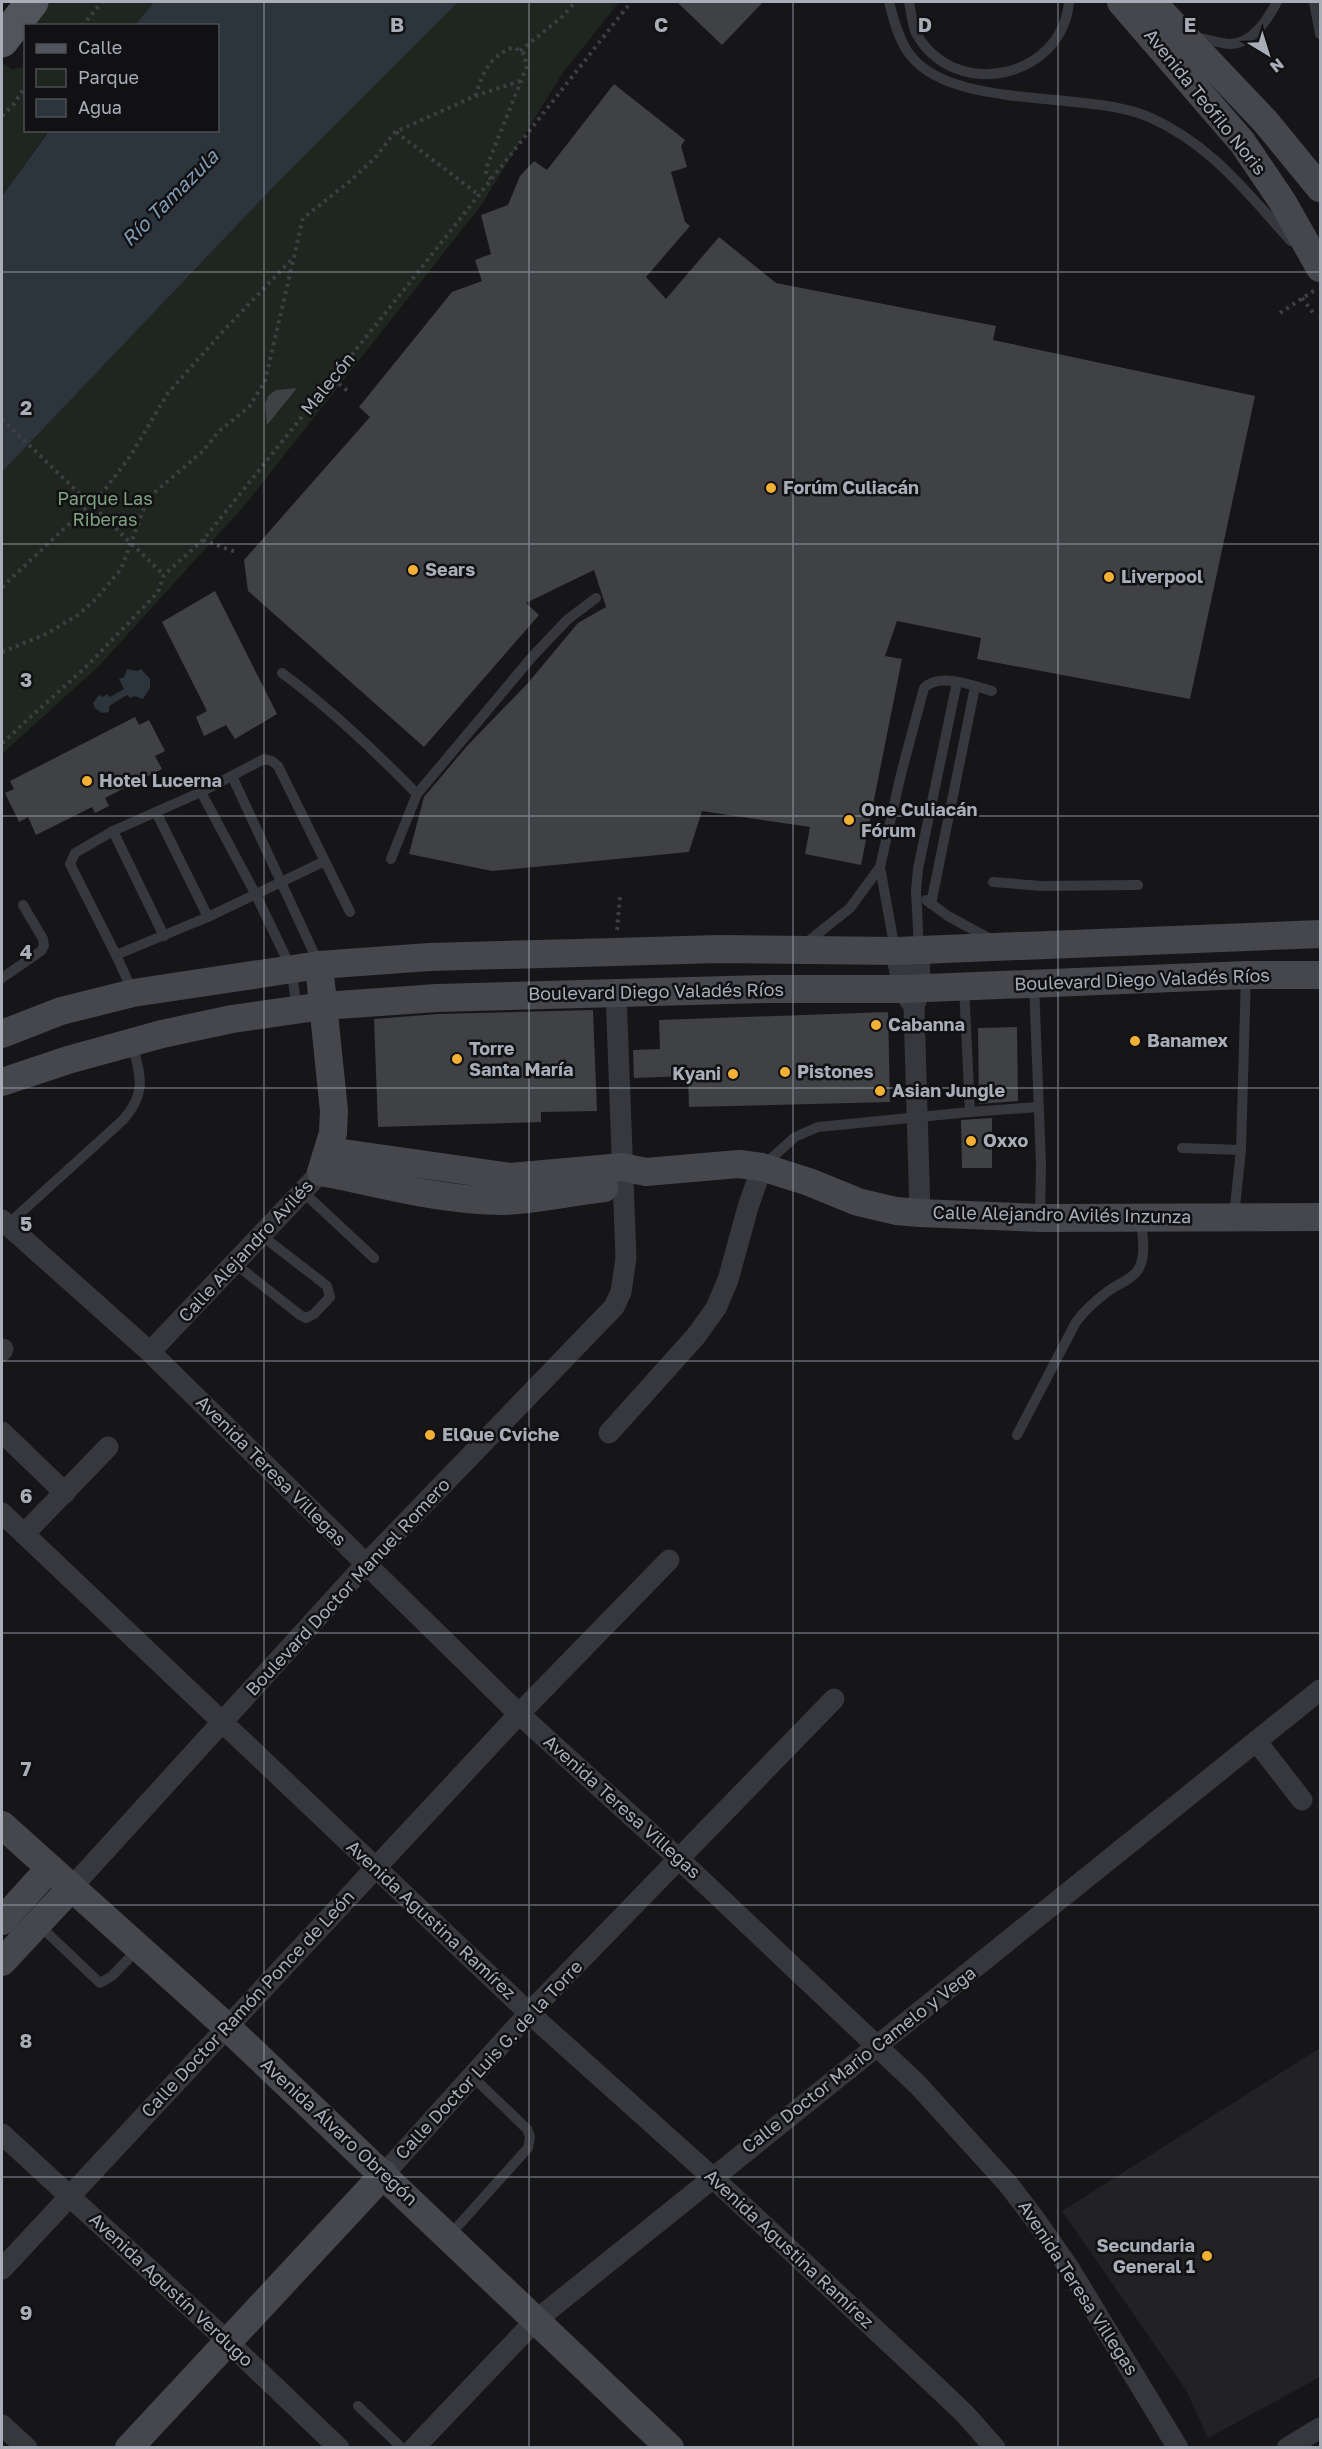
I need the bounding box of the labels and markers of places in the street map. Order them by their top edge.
place label: Forúm Culiacán [783,476,919,498]
marker: Forúm Culiacán [764,481,778,495]
place label: Sears [425,558,475,580]
marker: Sears [406,563,420,577]
place label: Liverpool [1121,565,1203,587]
marker: Liverpool [1102,570,1116,584]
place label: Hotel Lucerna [99,769,222,791]
marker: Hotel Lucerna [80,774,94,788]
place label: One Culiacán Fórum [861,798,978,841]
marker: One Culiacán Fórum [842,813,856,827]
place label: Cabanna [888,1013,965,1035]
marker: Cabanna [869,1018,883,1032]
place label: Banamex [1147,1029,1228,1051]
marker: Banamex [1128,1034,1142,1048]
place label: Torre Santa María [469,1037,573,1080]
marker: Torre Santa María [450,1052,464,1066]
place label: Pistones [797,1060,874,1082]
place label: Kyani [672,1062,721,1084]
marker: Pistones [778,1065,792,1079]
marker: Kyani [726,1067,740,1081]
place label: Asian Jungle [892,1079,1005,1101]
marker: Asian Jungle [873,1084,887,1098]
place label: Oxxo [983,1129,1028,1151]
marker: Oxxo [964,1134,978,1148]
place label: ElQue Cviche [442,1423,560,1445]
marker: ElQue Cviche [423,1428,437,1442]
place label: Secundaria General 1 [1096,2234,1195,2277]
marker: Secundaria General 1 [1200,2249,1214,2263]

